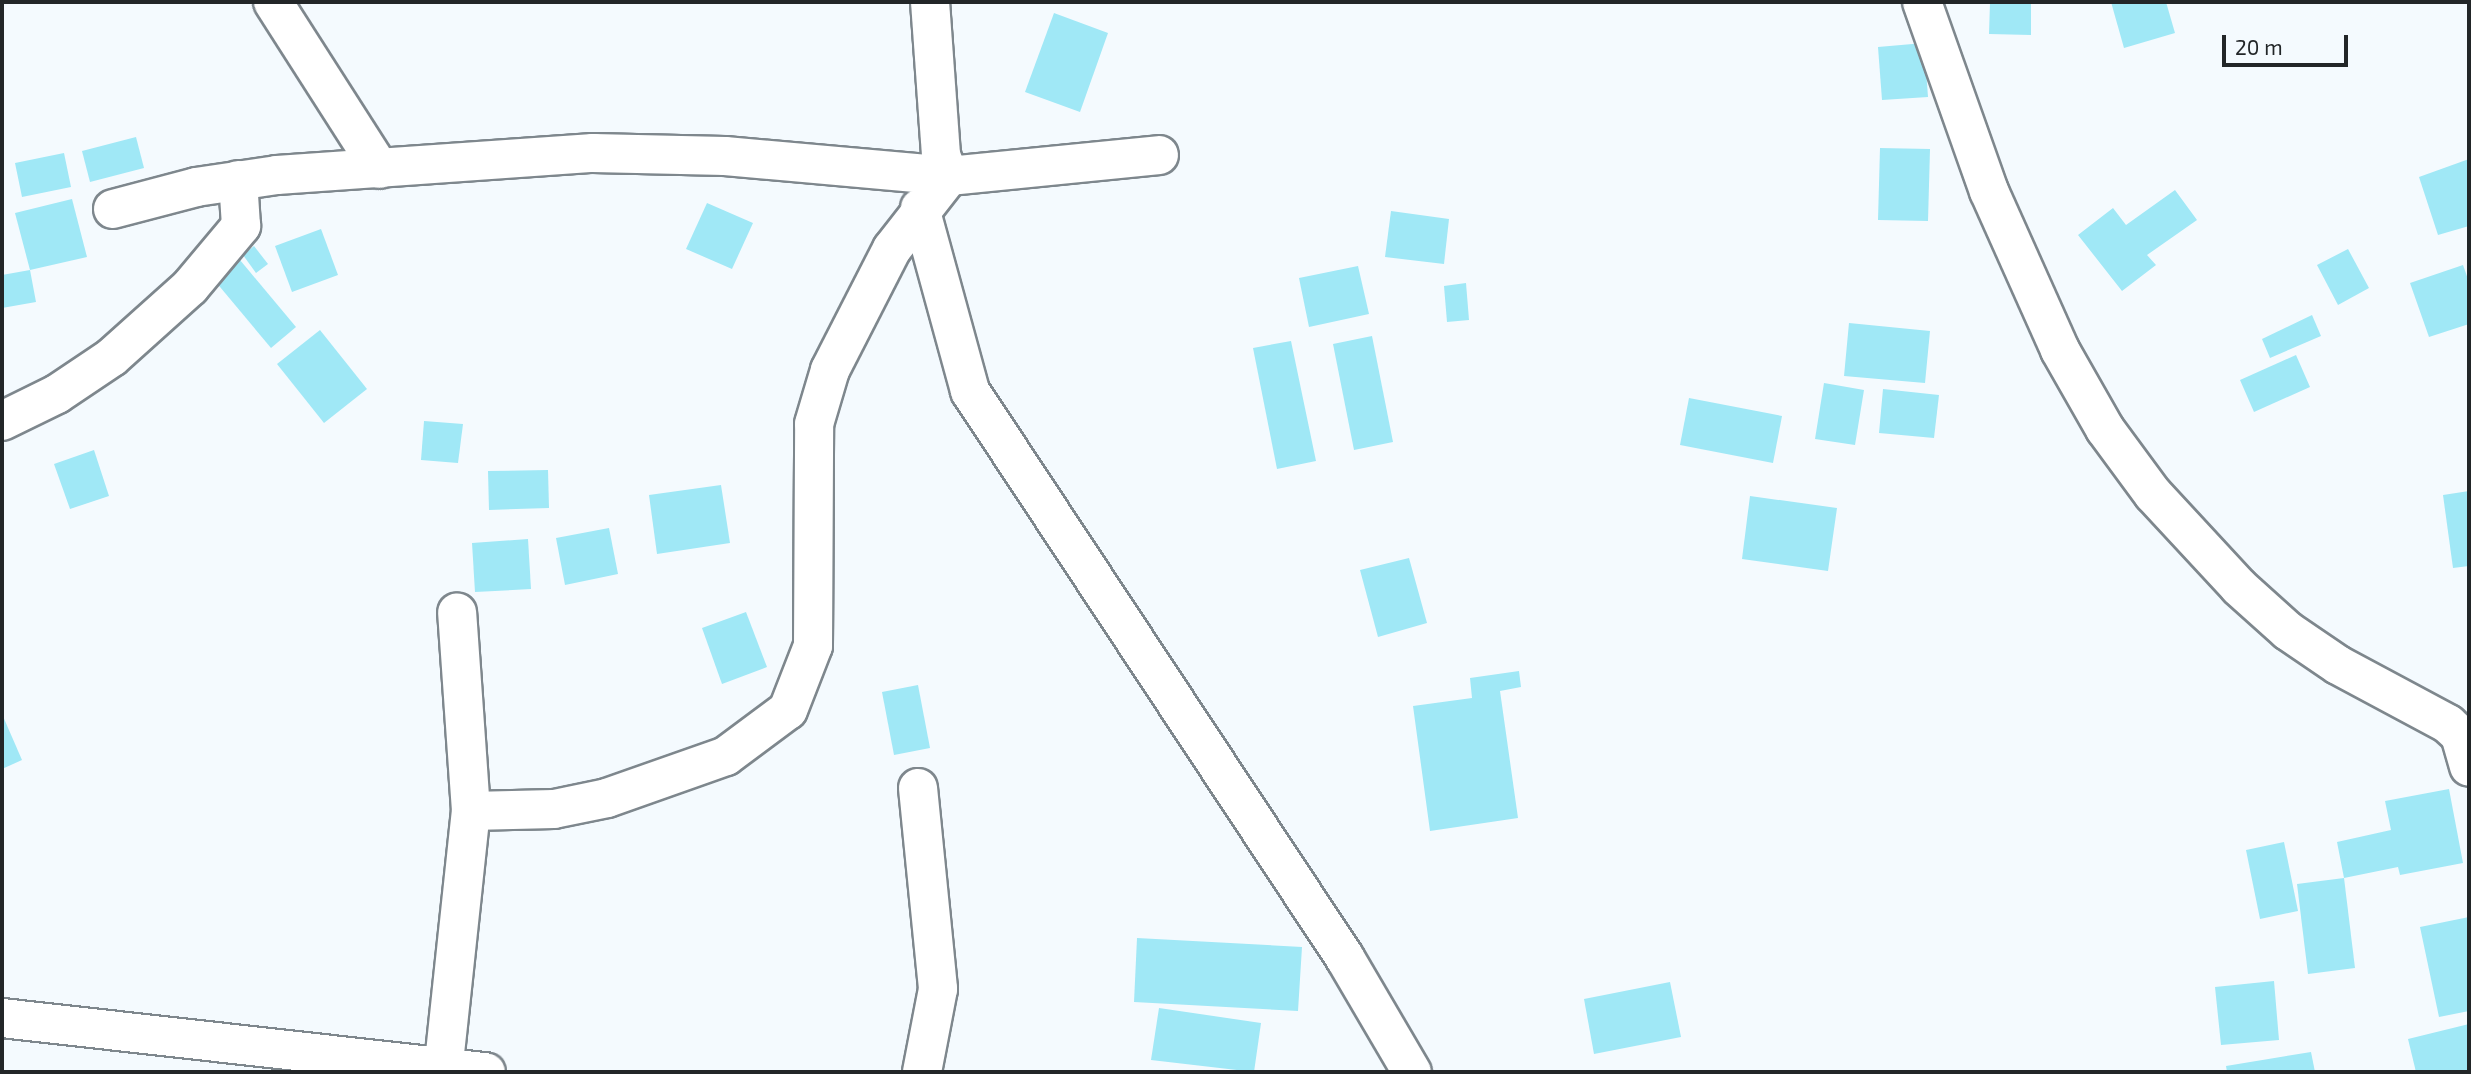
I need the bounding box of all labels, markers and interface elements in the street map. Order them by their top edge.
scale bar [2226,21,2352,65]
text: 20 m [2235,34,2283,59]

